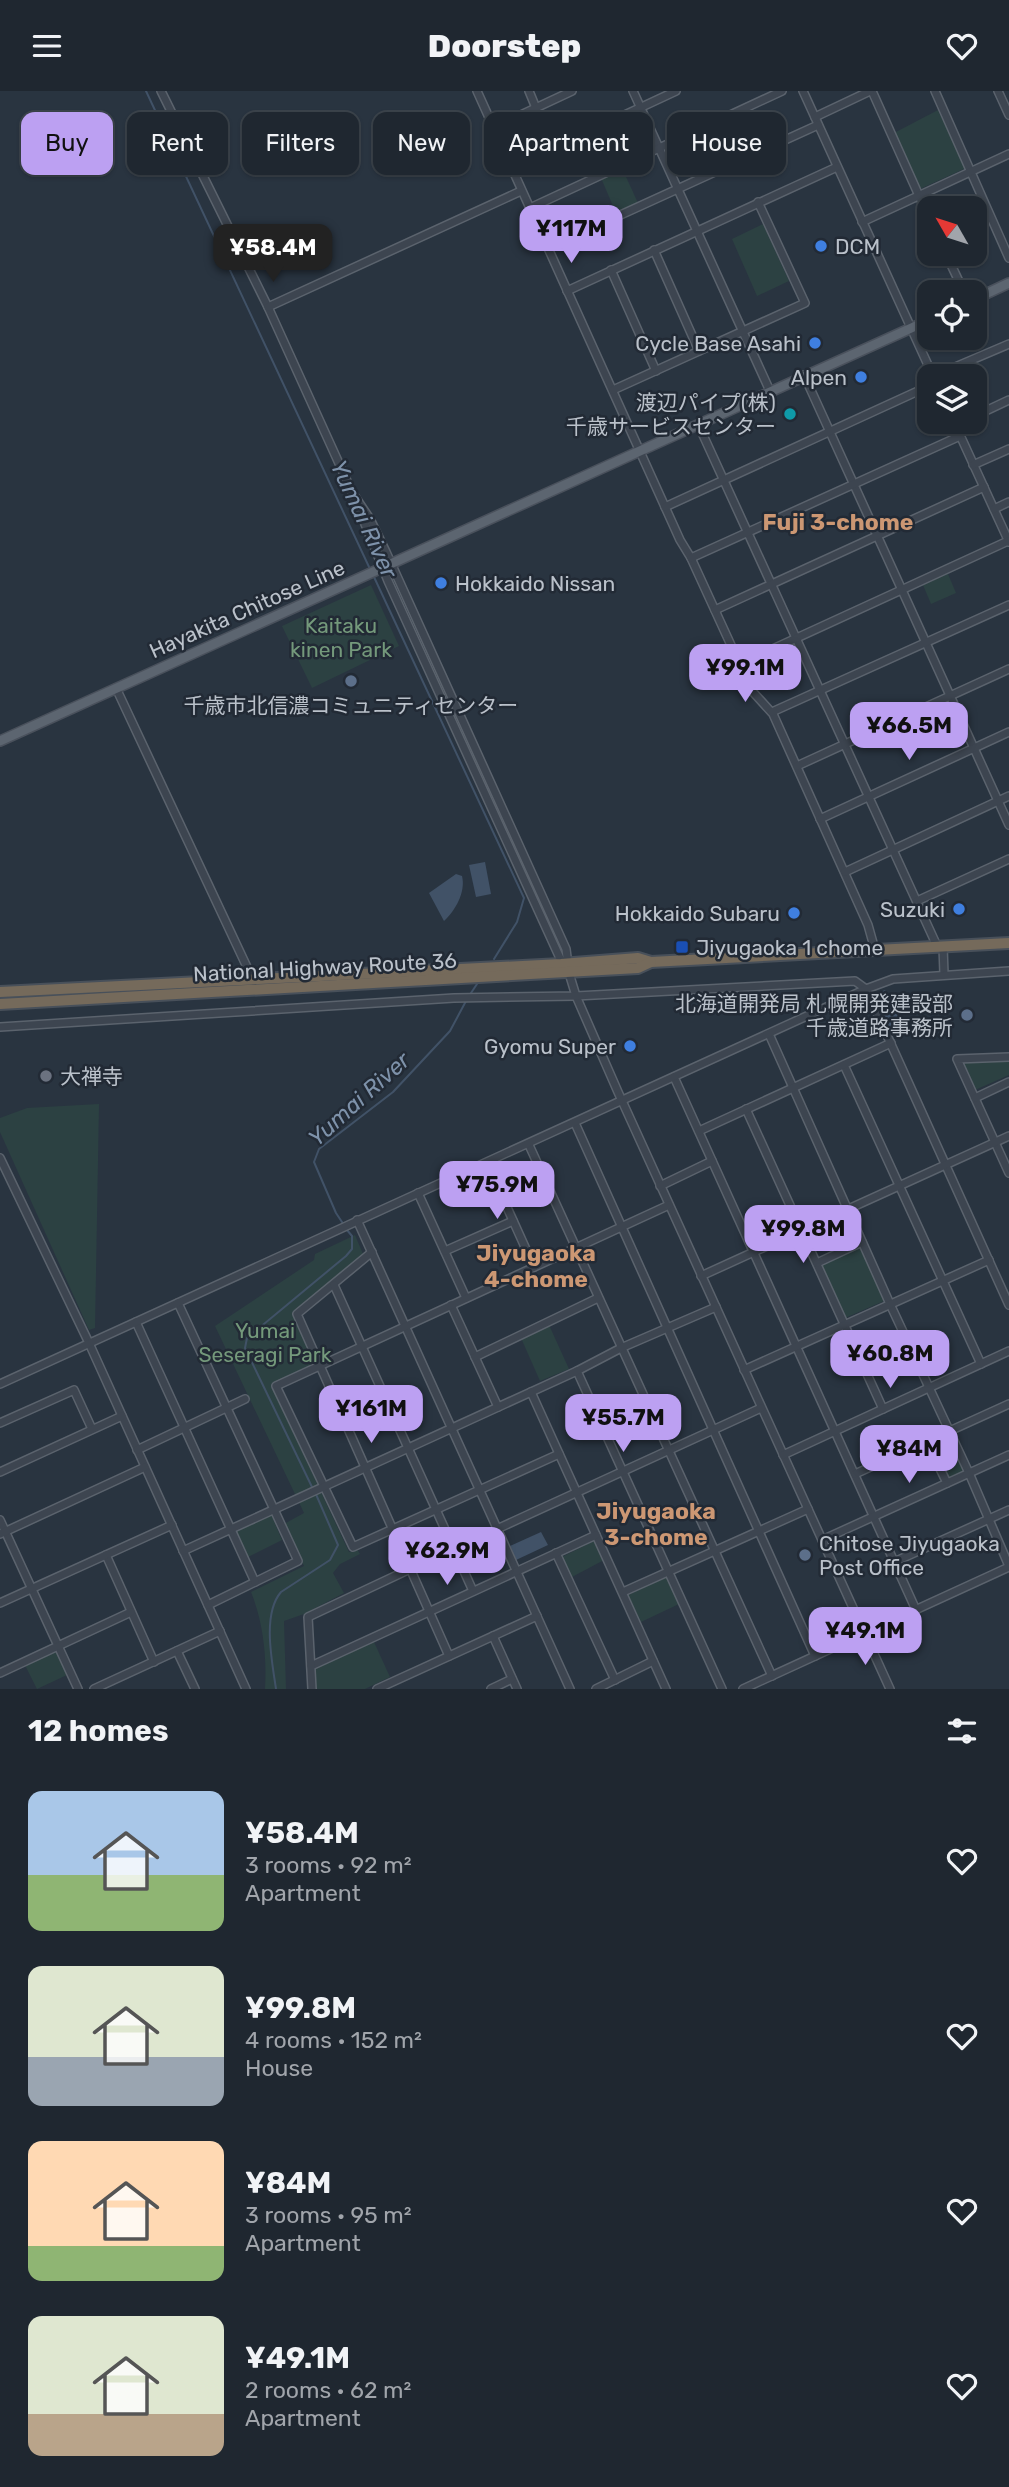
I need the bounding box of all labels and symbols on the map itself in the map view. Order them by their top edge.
north arrow [917,196,987,266]
pin: ¥117M [522,205,620,265]
pin: ¥58.4M [216,225,330,284]
place label: DCM [835,234,880,259]
marker: DCM [813,238,829,254]
place label: Cycle Base Asahi [635,331,801,356]
marker: Cycle Base Asahi [807,335,823,351]
place label: Alpen [791,365,847,390]
marker: Alpen [853,369,869,385]
place label: 渡辺パイプ(株) 千歳サービスセンター [566,390,776,439]
marker: 渡辺パイプ(株) 千歳サービスセンター [782,406,798,422]
water label: Yumai River [324,455,404,584]
district label: Fuji 3-chome [762,508,914,536]
street label: Hayakita Chitose Line [145,555,349,663]
place label: Hokkaido Nissan [455,571,615,596]
marker: Hokkaido Nissan [433,575,449,591]
park label: Kaitaku kinen Park [290,613,392,662]
pin: ¥99.1M [688,645,802,704]
marker: 千歳市北信濃コミュニティセンター [343,673,359,689]
place label: 千歳市北信濃コミュニティセンター [184,693,518,718]
pin: ¥66.5M [852,703,966,762]
place label: Suzuki [880,897,945,922]
place label: Hokkaido Subaru [615,901,780,926]
marker: Suzuki [951,901,967,917]
marker: Hokkaido Subaru [786,905,802,921]
place label: Jiyugaoka 1 chome [696,935,883,960]
marker: Jiyugaoka 1 chome [674,939,690,955]
street label: National Highway Route 36 [193,948,457,986]
place label: 北海道開発局 札幌開発建設部 千歳道路事務所 [675,991,953,1040]
marker: 北海道開発局 札幌開発建設部 千歳道路事務所 [959,1007,975,1023]
place label: Gyomu Super [484,1034,616,1059]
marker: Gyomu Super [622,1038,638,1054]
water label: Yumai River [302,1045,416,1152]
place label: 大禅寺 [60,1064,123,1089]
marker: 大禅寺 [38,1068,54,1084]
pin: ¥75.9M [440,1161,554,1221]
pin: ¥99.8M [746,1205,860,1265]
district label: Jiyugaoka 4-chome [476,1239,596,1293]
park label: Yumai Seseragi Park [198,1318,332,1367]
pin: ¥60.8M [833,1331,947,1390]
pin: ¥161M [322,1385,420,1445]
pin: ¥55.7M [566,1395,680,1454]
pin: ¥84M [868,1425,950,1485]
district label: Jiyugaoka 3-chome [596,1497,716,1551]
pin: ¥62.9M [390,1527,504,1587]
place label: Chitose Jiyugaoka Post Office [819,1531,1000,1580]
marker: Chitose Jiyugaoka Post Office [797,1547,813,1563]
pin: ¥49.1M [808,1607,922,1667]

